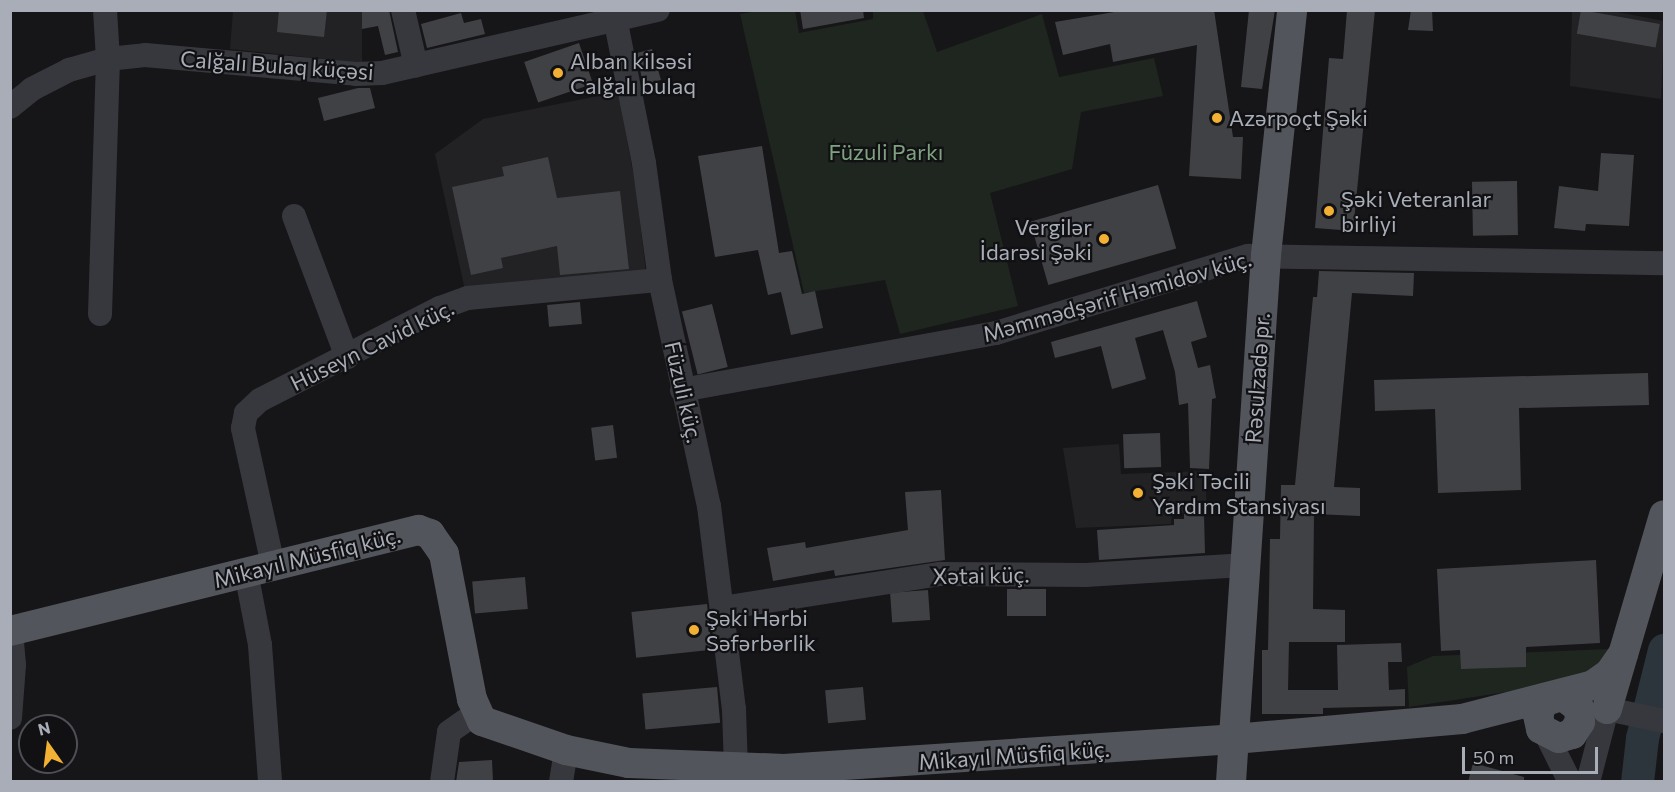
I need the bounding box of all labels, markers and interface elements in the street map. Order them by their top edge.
street label: Calğalı Bulaq küçəsi [179,45,375,85]
place label: Alban kilsəsi Calğalı bulaq [570,47,696,98]
marker: Alban kilsəsi Calğalı bulaq [551,66,565,80]
place label: Azərpoçt Şəki [1229,105,1368,131]
marker: Azərpoçt Şəki [1210,111,1224,125]
park label: Füzuli Parkı [829,139,943,165]
place label: Şəki Veteranlar birliyi [1341,185,1491,236]
marker: Şəki Veteranlar birliyi [1322,204,1336,218]
place label: Vergilər İdarəsi Şəki [980,213,1092,264]
marker: Vergilər İdarəsi Şəki [1097,232,1111,246]
street label: Məmmədşərif Həmidov küç. [980,245,1254,347]
street label: Hüseyn Cavid küç. [286,294,458,396]
street label: Rəsulzadə pr. [1239,312,1275,444]
street label: Füzuli küç. [659,339,709,445]
place label: Şəki Təcili Yardım Stansiyası [1152,467,1326,518]
marker: Şəki Təcili Yardım Stansiyası [1129,484,1147,502]
street label: Mikayıl Müsfiq küç. [211,521,403,593]
street label: Xətai küç. [932,561,1030,589]
place label: Şəki Hərbi Səfərbərlik [706,604,816,656]
marker: Şəki Hərbi Səfərbərlik [687,623,701,637]
north arrow [18,714,78,774]
text: N [36,717,52,739]
street label: Mikayıl Müsfiq küç. [917,735,1111,775]
scale bar [1465,735,1602,773]
text: 50 m [1473,746,1514,768]

